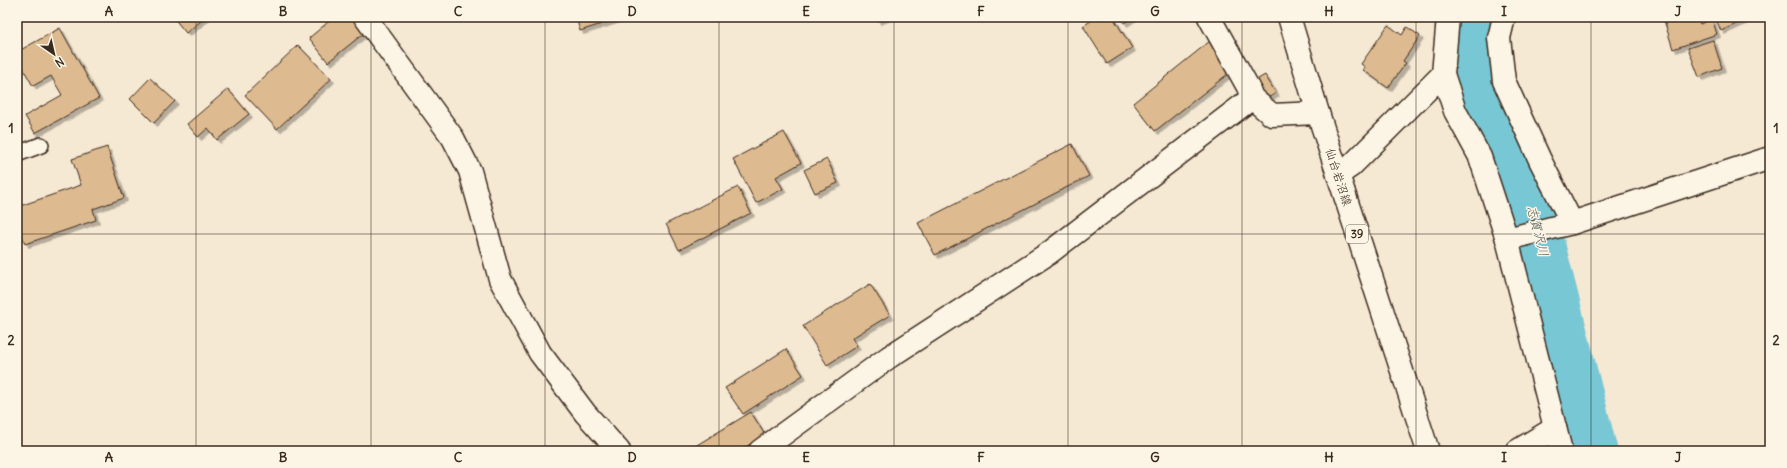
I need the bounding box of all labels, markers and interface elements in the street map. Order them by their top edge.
text: A [105,3,114,20]
text: B [279,3,288,20]
text: C [454,3,463,20]
text: D [627,3,637,20]
text: E [802,3,810,20]
text: F [977,3,985,20]
text: G [1150,3,1160,20]
text: H [1324,3,1334,20]
text: I [1501,3,1507,20]
text: J [1675,3,1682,20]
north arrow [34,34,74,74]
text: N [53,54,67,70]
text: 1 [8,120,14,137]
text: 1 [1773,120,1779,137]
street label: 仙台岩沼線 [1323,146,1355,208]
water label: 志賀沢川 [1523,204,1553,258]
road number: 39 [1346,225,1368,243]
text: 2 [7,332,15,349]
text: 2 [1772,332,1780,349]
text: A [105,449,114,466]
text: B [279,449,288,466]
text: C [454,449,463,466]
text: D [627,449,637,466]
text: E [802,449,810,466]
text: F [977,449,985,466]
text: G [1150,449,1160,466]
text: H [1324,449,1334,466]
text: I [1501,449,1507,466]
text: J [1675,449,1682,466]

